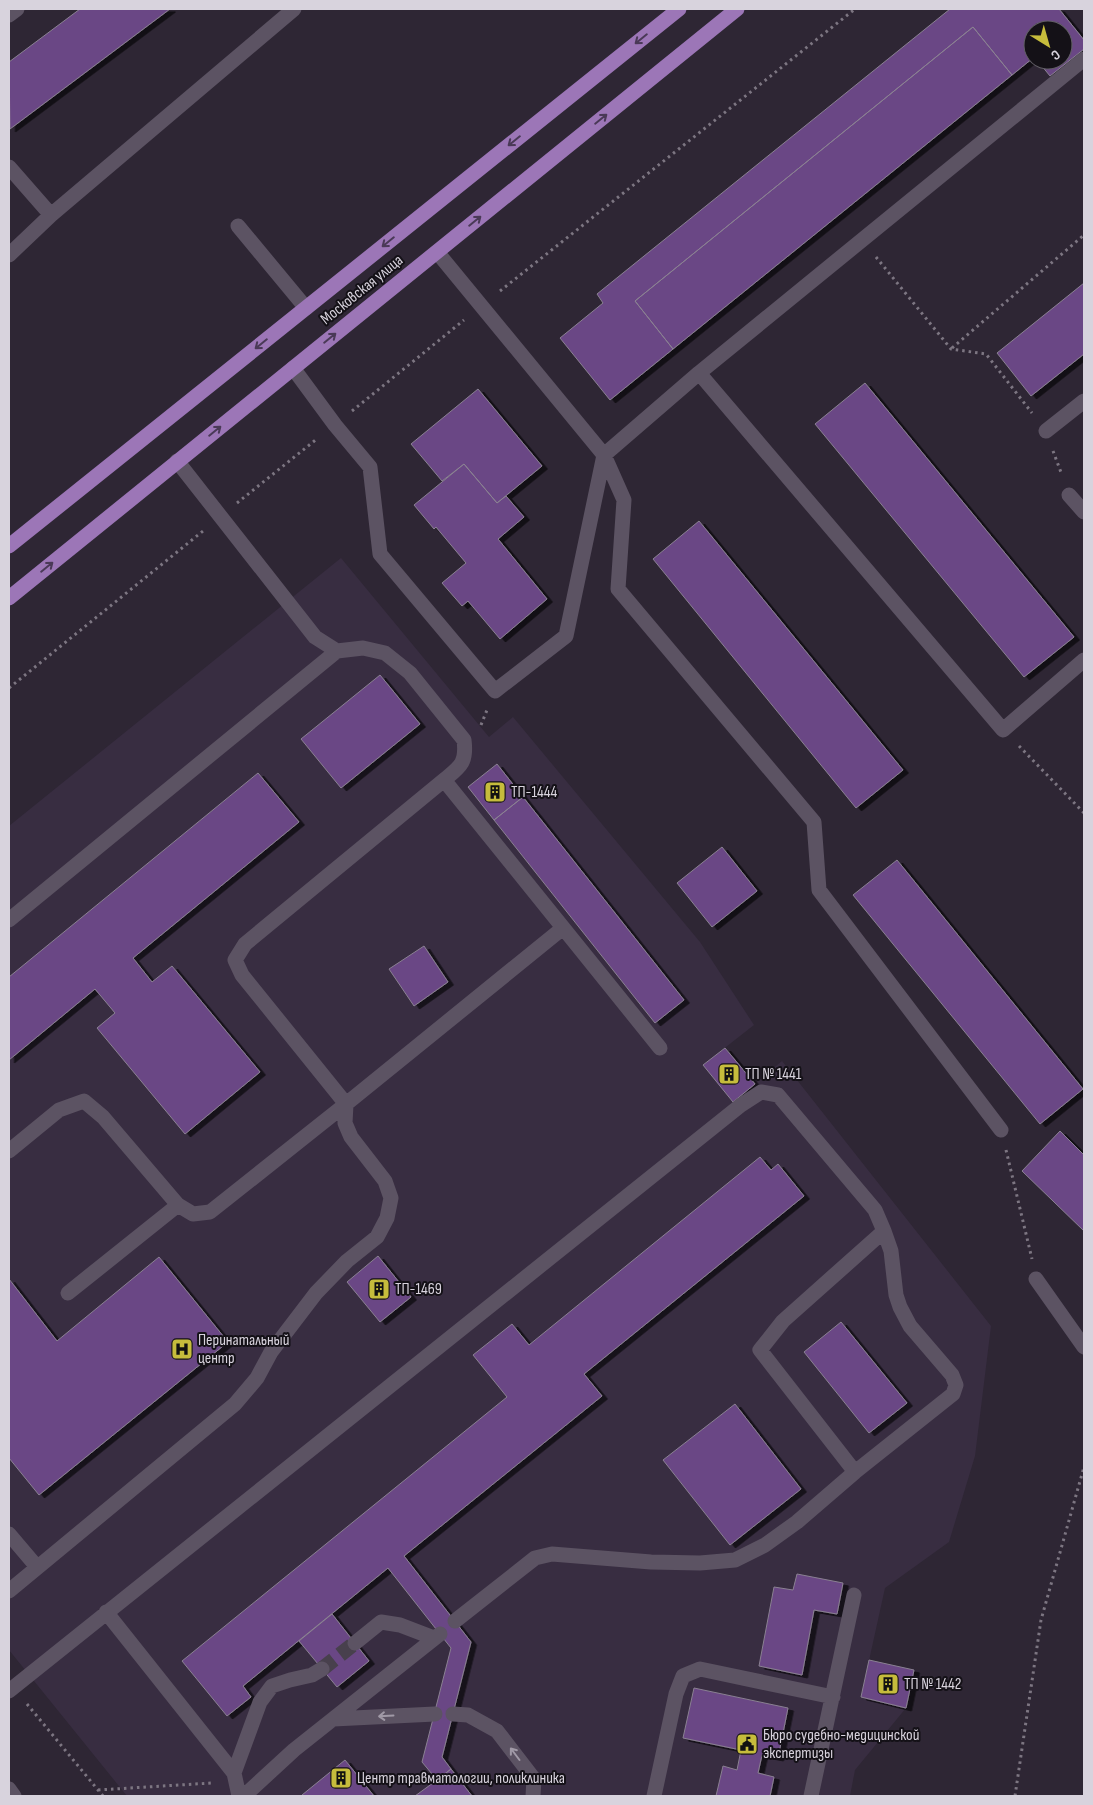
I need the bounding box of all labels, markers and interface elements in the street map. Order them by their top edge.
north arrow [1023,20,1073,70]
one-way arrow [635,34,648,45]
text: С [1048,46,1064,64]
one-way arrow [594,113,607,124]
one-way arrow [508,135,521,146]
one-way arrow [468,216,481,227]
one-way arrow [381,237,394,248]
street label: Московская улица [317,251,407,329]
one-way arrow [324,332,337,343]
one-way arrow [255,339,268,350]
one-way arrow [208,425,221,436]
one-way arrow [40,561,53,572]
building icon: ТП-1444 [483,780,507,804]
place label: ТП-1444 [511,783,558,802]
building icon: ТП № 1441 [717,1062,741,1086]
place label: ТП № 1441 [745,1065,802,1084]
building icon: ТП-1469 [367,1277,391,1301]
place label: ТП-1469 [395,1280,442,1299]
place label: Перинатальный центр [198,1331,289,1368]
hospital icon: Перинатальный центр [170,1337,194,1361]
building icon: ТП № 1442 [876,1672,900,1696]
place label: ТП № 1442 [904,1675,961,1694]
one-way arrow [378,1712,394,1721]
place label: Бюро судебно-медицинской экспертизы [763,1726,919,1763]
public building icon: Бюро судебно-медицинской экспертизы [735,1732,759,1756]
one-way arrow [509,1748,520,1761]
building icon: Центр травматологии, поликлиника [329,1766,353,1790]
place label: Центр травматологии, поликлиника [357,1769,565,1788]

